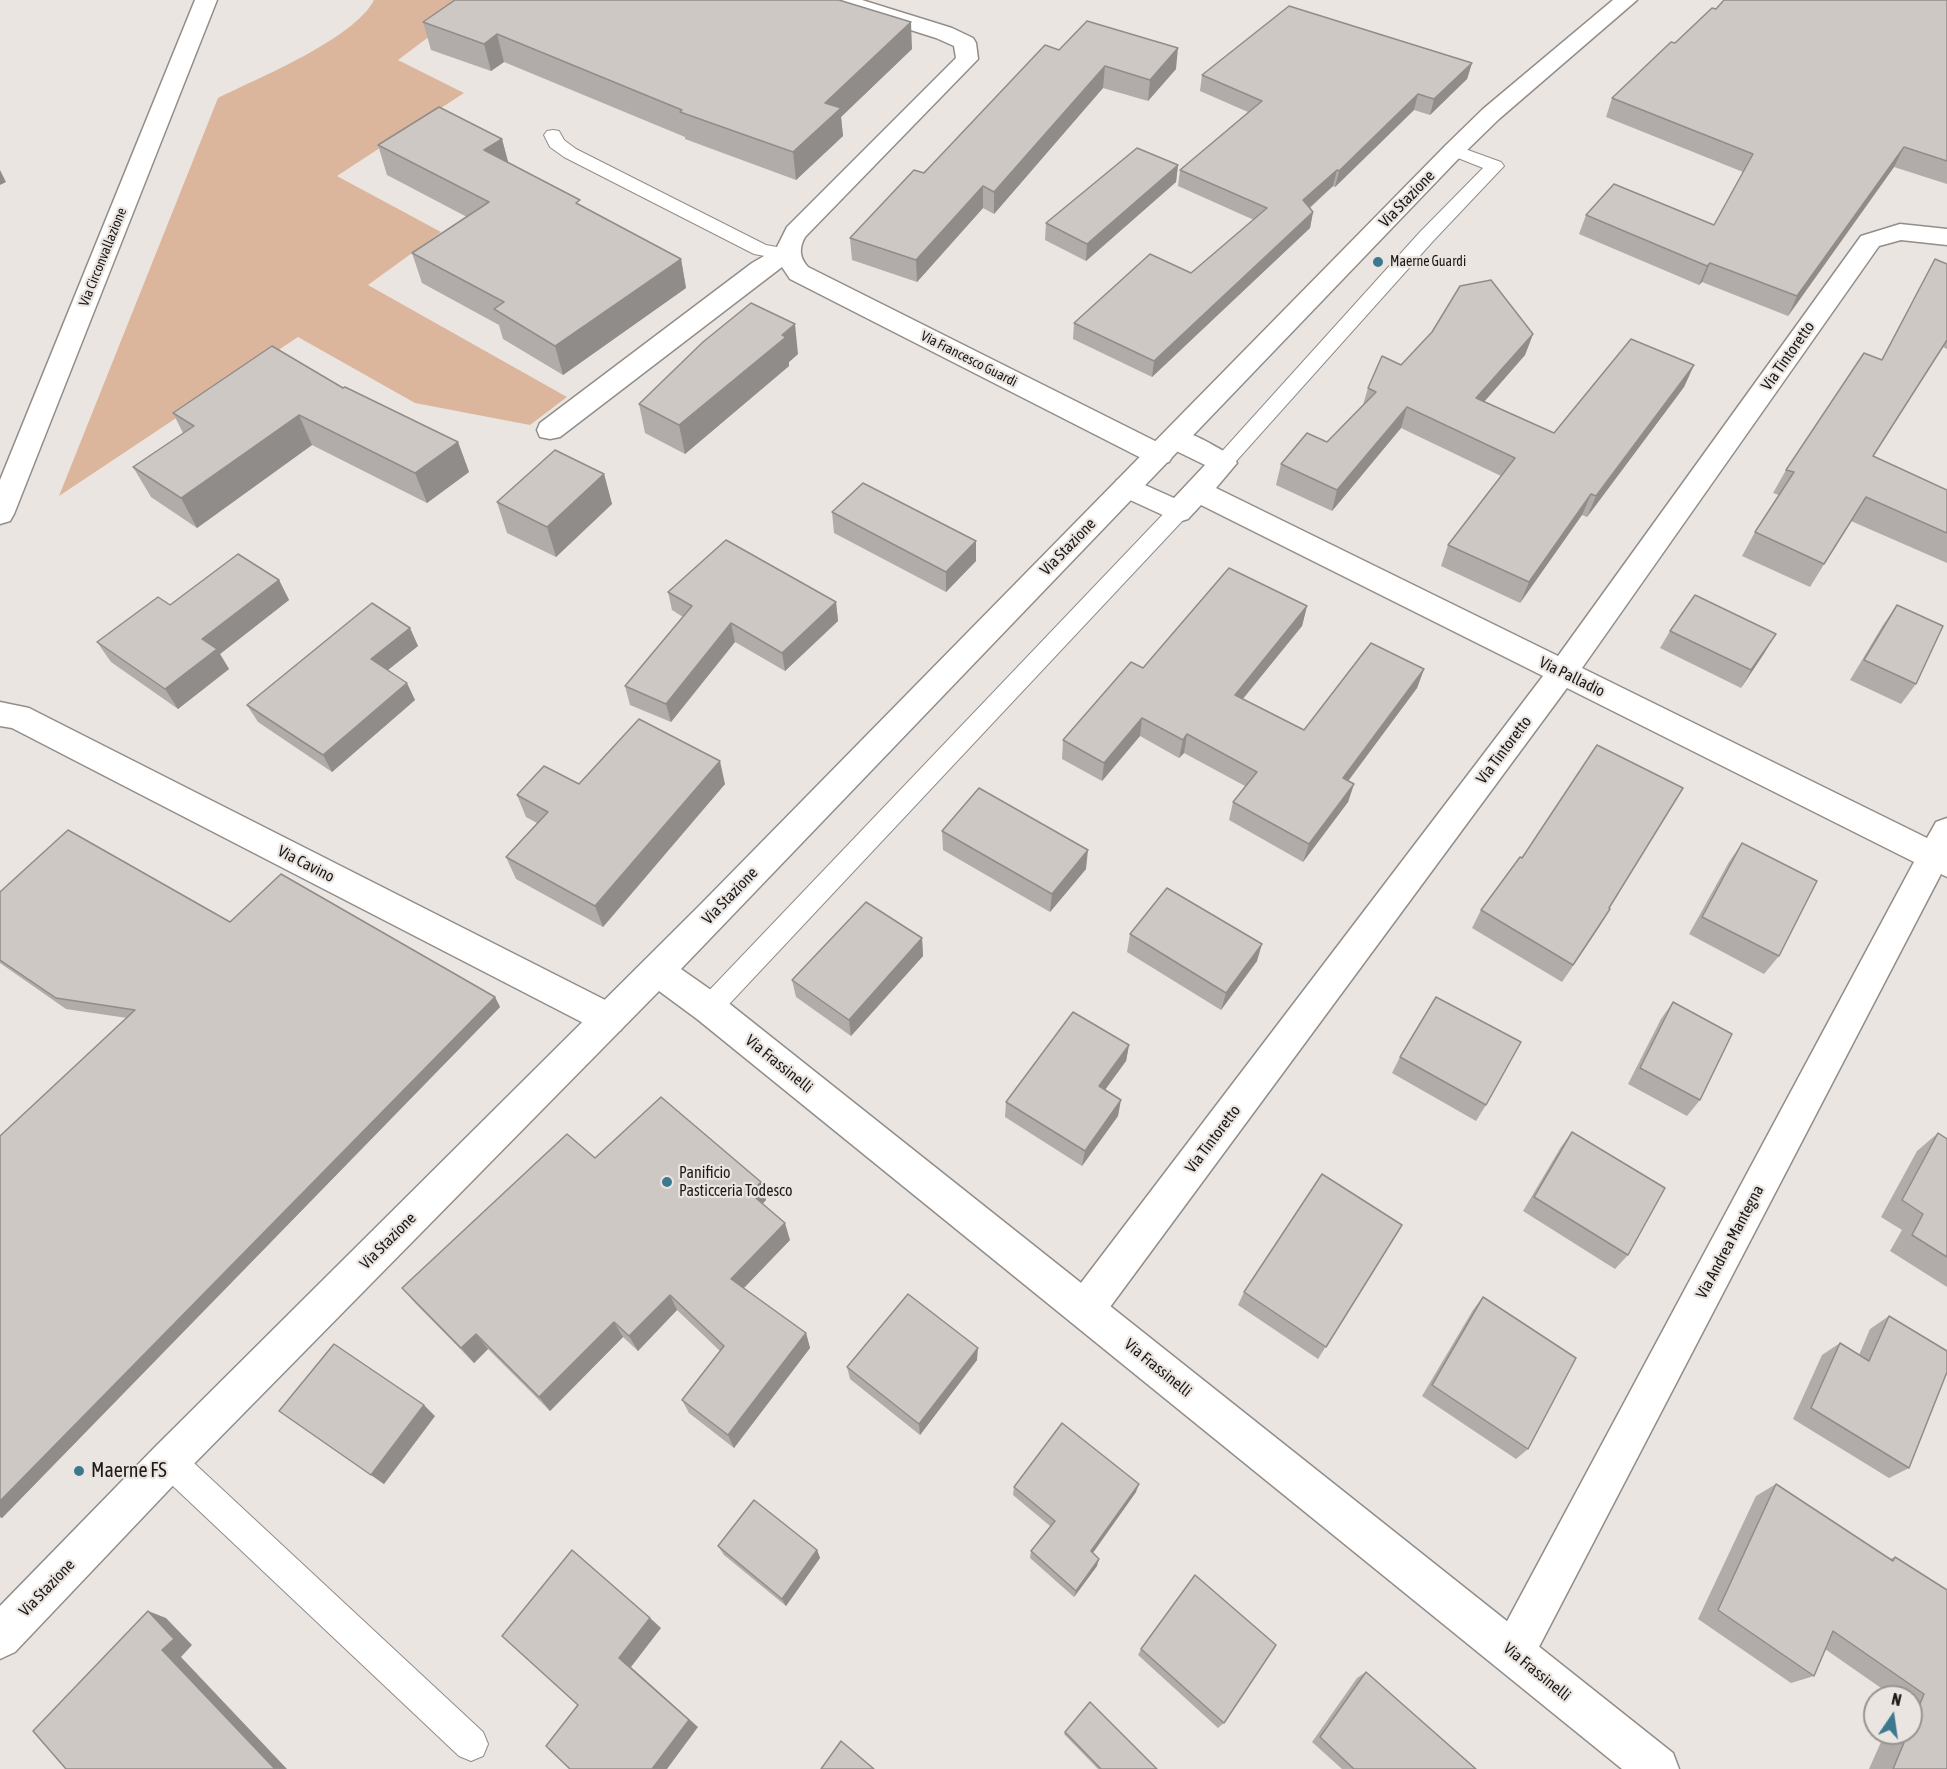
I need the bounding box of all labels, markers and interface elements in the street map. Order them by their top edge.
street label: Via Stazione [1375,166,1439,232]
street label: Via Circonvallazione [76,205,130,309]
place label: Maerne Guardi [1390,254,1466,270]
marker: Maerne Guardi [1371,255,1385,269]
street label: Via Tintoretto [1757,318,1819,394]
street label: Via Francesco Guardi [918,327,1020,391]
street label: Via Stazione [1036,514,1100,580]
street label: Via Palladio [1536,653,1608,701]
street label: Via Tintoretto [1472,712,1536,788]
street label: Via Cavino [274,842,338,886]
street label: Via Stazione [698,863,762,929]
street label: Via Frassinelli [741,1031,817,1097]
street label: Via Tintoretto [1181,1101,1245,1177]
place label: Panificio Pasticceria Todesco [679,1163,793,1201]
marker: Panificio Pasticceria Todesco [660,1175,674,1189]
street label: Via Andrea Mantegna [1692,1182,1768,1302]
street label: Via Stazione [356,1209,420,1273]
street label: Via Frassinelli [1120,1335,1196,1401]
place label: Maerne FS [91,1459,167,1483]
marker: Maerne FS [72,1464,86,1478]
street label: Via Stazione [15,1555,79,1621]
street label: Via Frassinelli [1499,1639,1575,1705]
north arrow [1863,1685,1923,1745]
text: N [1890,1690,1903,1709]

